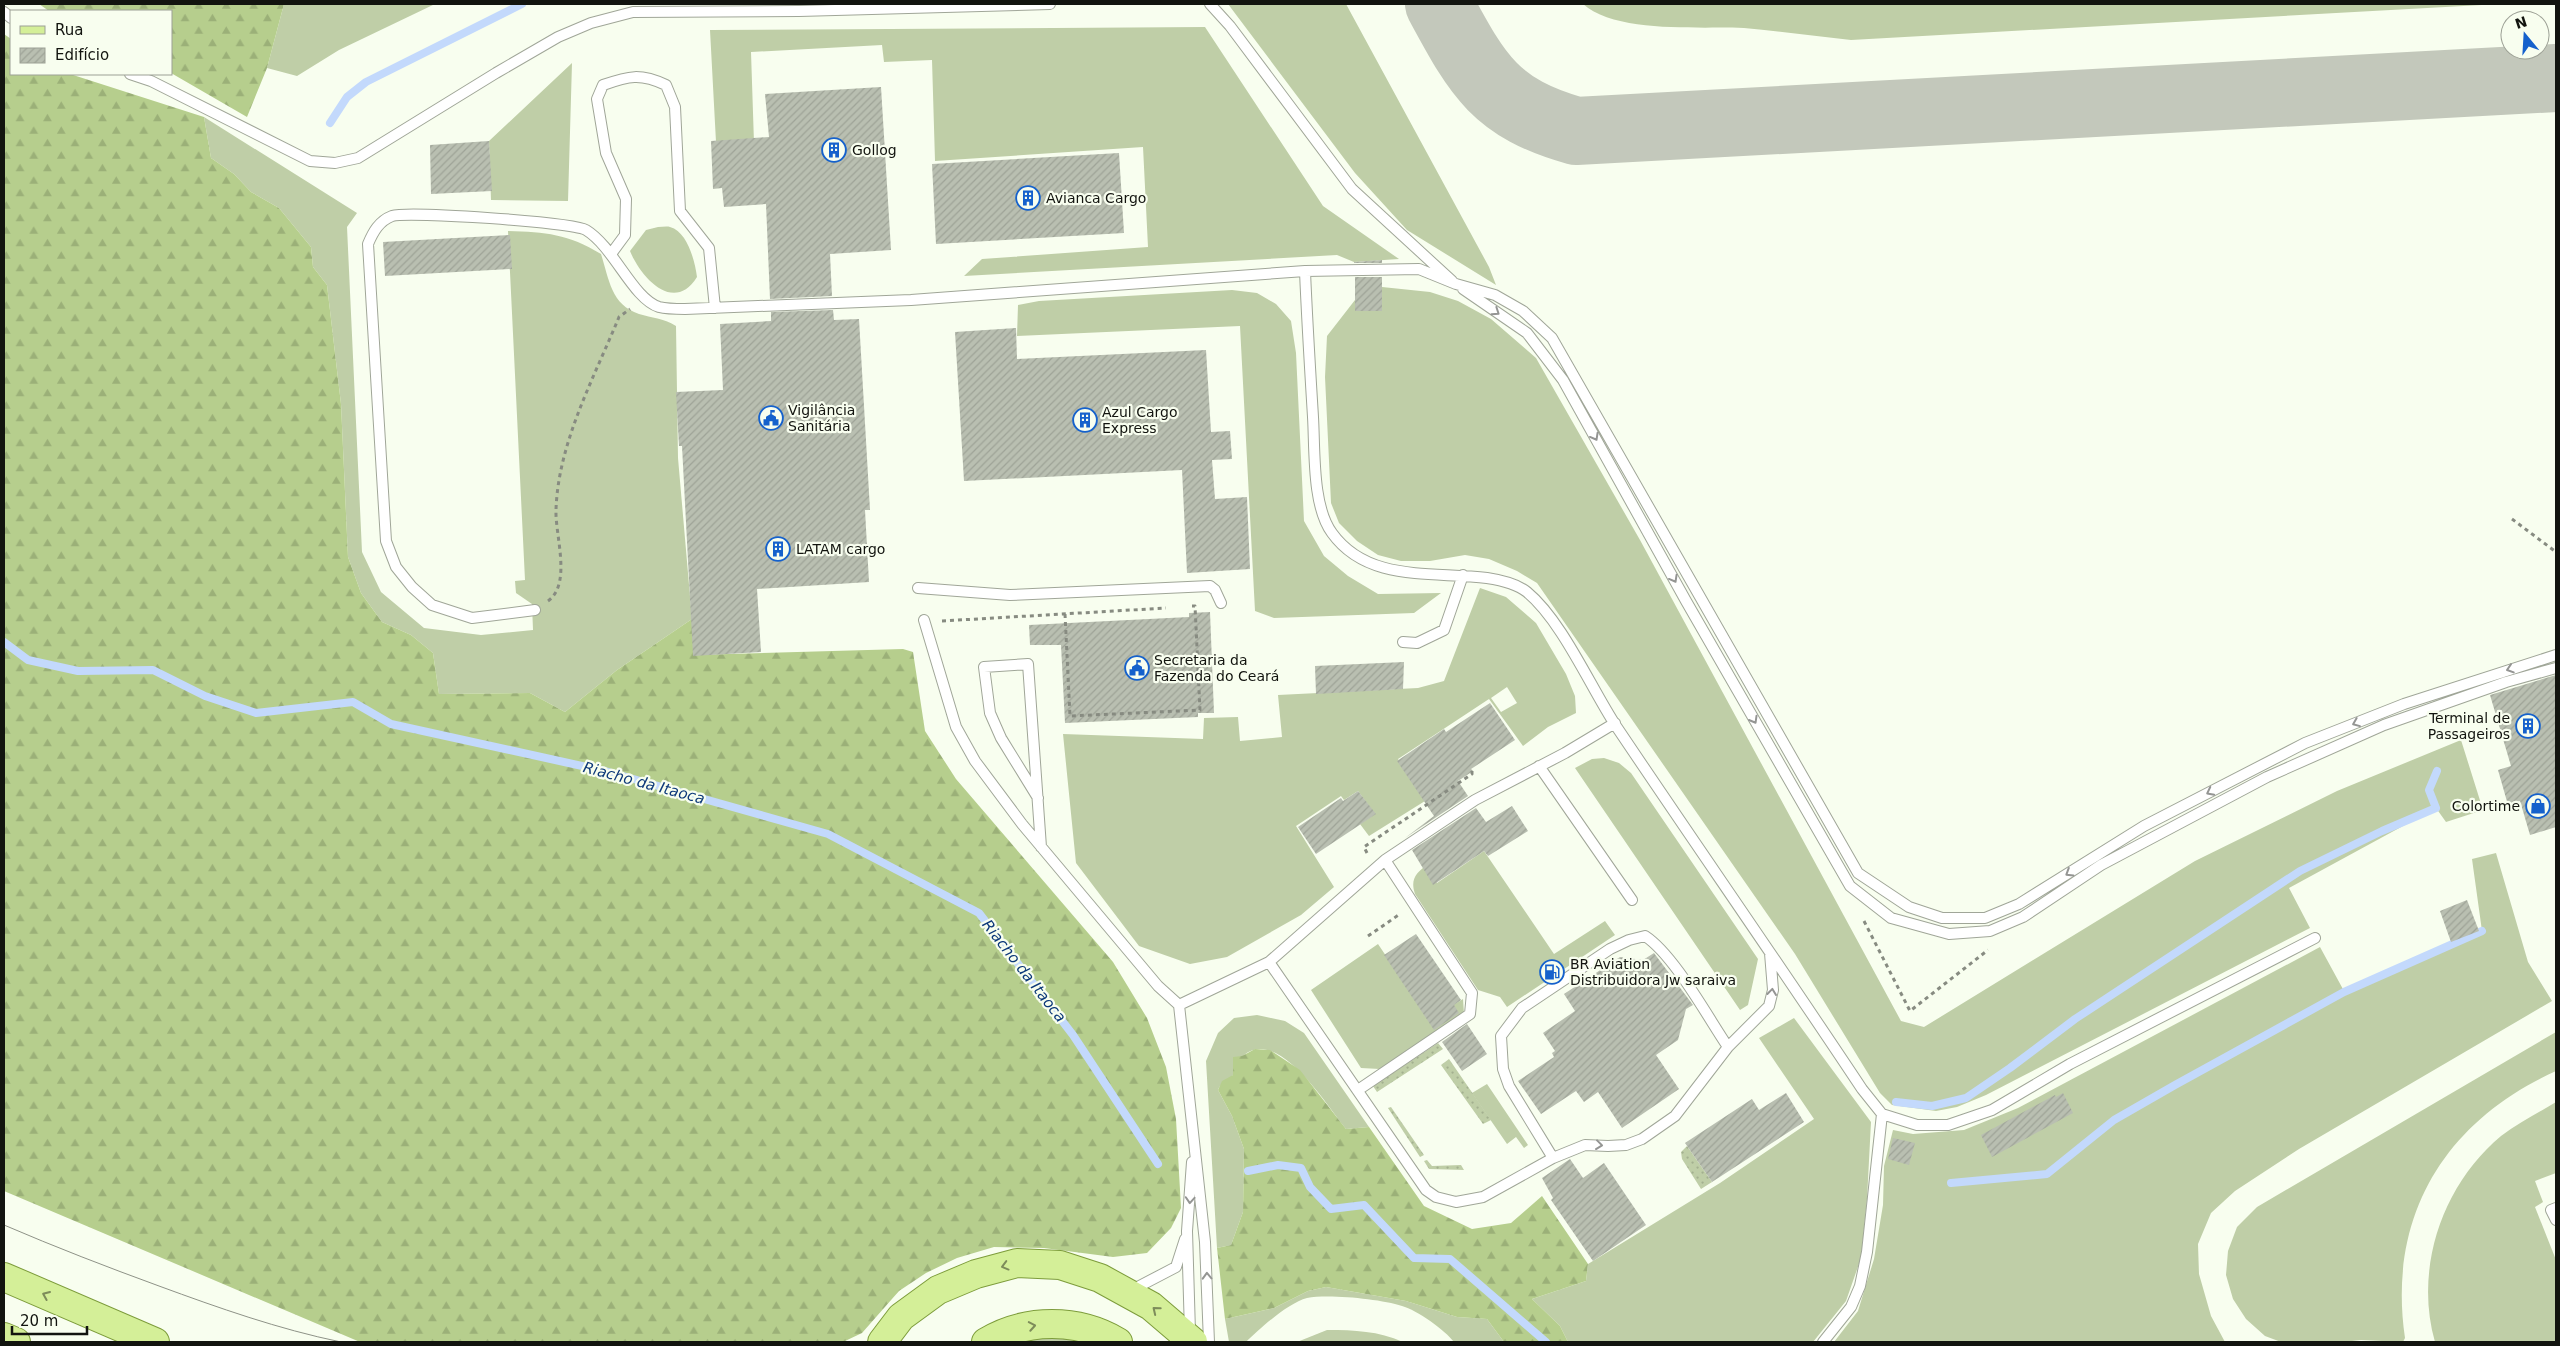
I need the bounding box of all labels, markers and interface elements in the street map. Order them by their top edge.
legend [10,10,172,75]
north arrow [2500,10,2550,60]
text: N [2513,13,2529,32]
text: Rua [55,21,83,39]
text: Edifício [55,46,109,64]
building icon: Gollog [821,137,847,163]
place label: Gollog [852,142,897,158]
building icon: Avianca Cargo [1015,185,1041,211]
place label: Avianca Cargo [1046,190,1146,206]
one-way arrow [1490,306,1500,315]
place label: Vigilância Sanitária [788,402,855,434]
place label: Azul Cargo Express [1102,404,1177,436]
public building icon: Vigilância Sanitária [758,405,784,431]
building icon: Azul Cargo Express [1072,407,1098,433]
one-way arrow [1589,432,1599,441]
building icon: LATAM cargo [765,536,791,562]
place label: LATAM cargo [796,541,885,557]
one-way arrow [1668,574,1678,583]
place label: Secretaria da Fazenda do Ceará [1154,652,1279,684]
public building icon: Secretaria da Fazenda do Ceará [1124,655,1150,681]
one-way arrow [2506,663,2514,673]
place label: Terminal de Passageiros [2428,710,2510,742]
building icon: Terminal de Passageiros [2515,713,2541,739]
one-way arrow [1748,715,1758,724]
one-way arrow [2352,716,2361,727]
water label: Riacho da Itaoca [581,758,707,808]
one-way arrow [2206,786,2215,796]
shop icon: Colortime [2525,793,2551,819]
place label: Colortime [2452,798,2520,814]
one-way arrow [2065,867,2074,876]
water label: Riacho da Itaoca [978,916,1070,1026]
place label: BR Aviation Distribuidora Jw saraiva [1570,956,1736,988]
fuel station icon: BR Aviation Distribuidora Jw saraiva [1539,959,1565,985]
one-way arrow [1766,988,1776,996]
one-way arrow [1595,1139,1603,1150]
one-way arrow [1184,1196,1195,1204]
one-way arrow [1001,1261,1009,1271]
one-way arrow [1201,1272,1212,1280]
one-way arrow [42,1291,51,1302]
scale bar [12,1304,88,1336]
one-way arrow [1153,1308,1162,1316]
text: 20 m [20,1312,58,1330]
one-way arrow [1027,1322,1036,1332]

